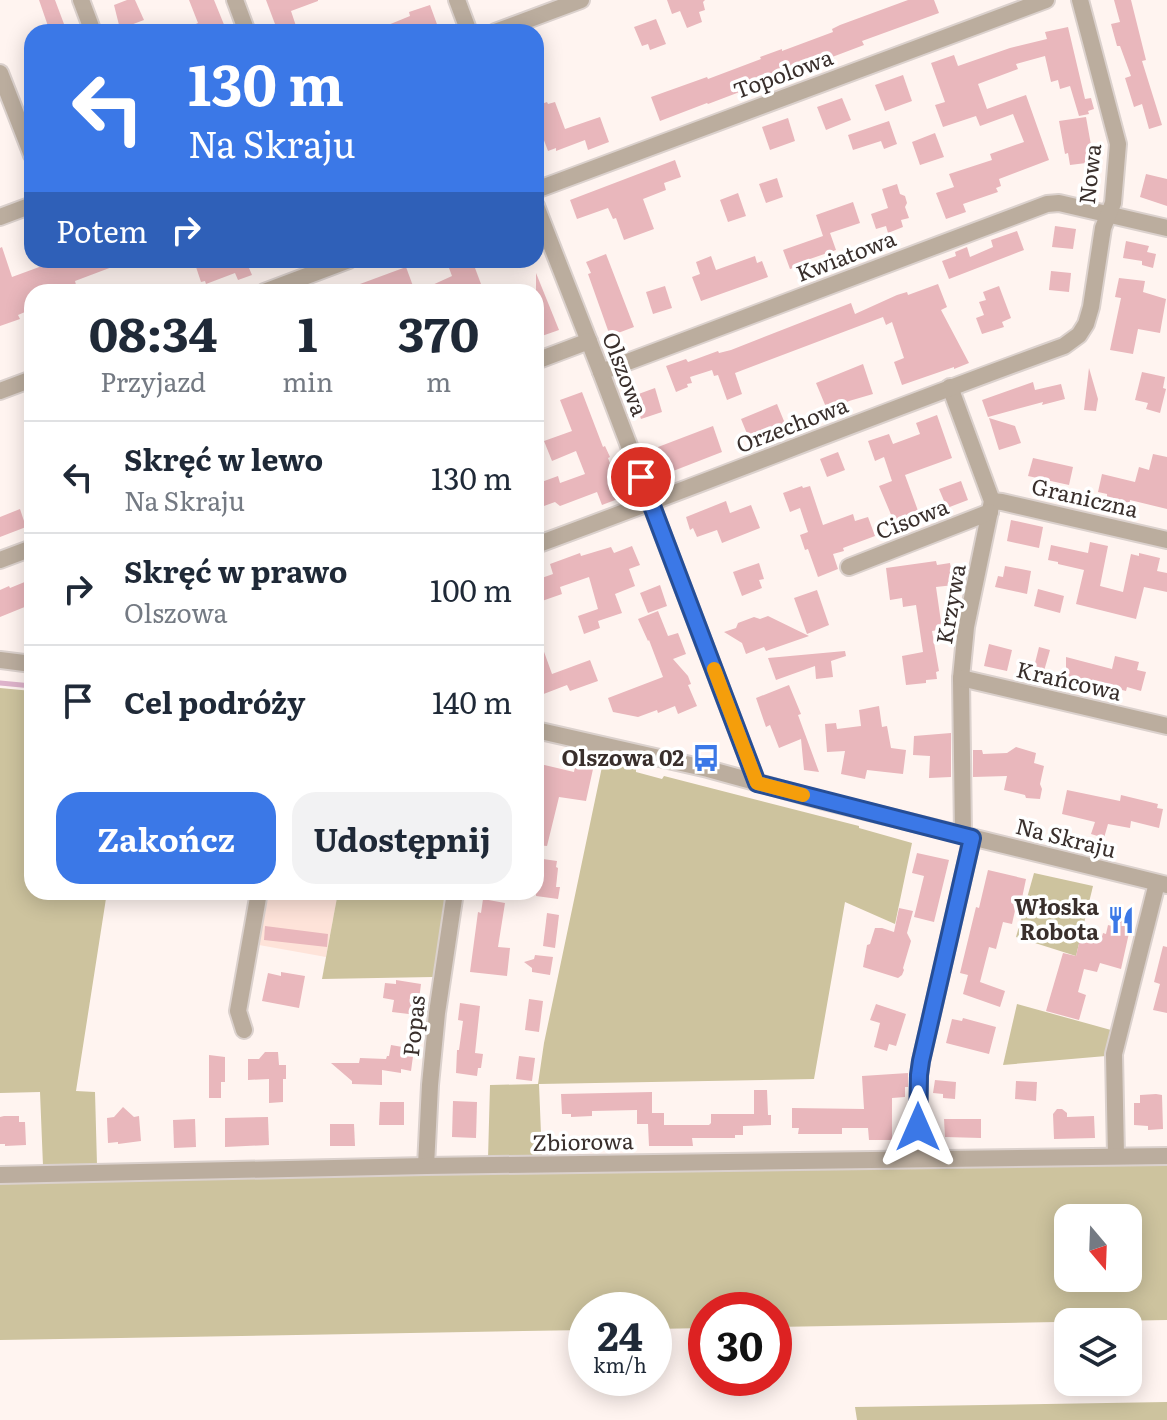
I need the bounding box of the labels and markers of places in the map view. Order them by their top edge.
pin [607,443,675,511]
place label: Olszowa 02 [561,740,684,773]
bus stop icon: Olszowa 02 [691,743,721,773]
place label: Włoska Robota [1014,889,1099,947]
restaurant icon: Włoska Robota [1106,905,1136,935]

